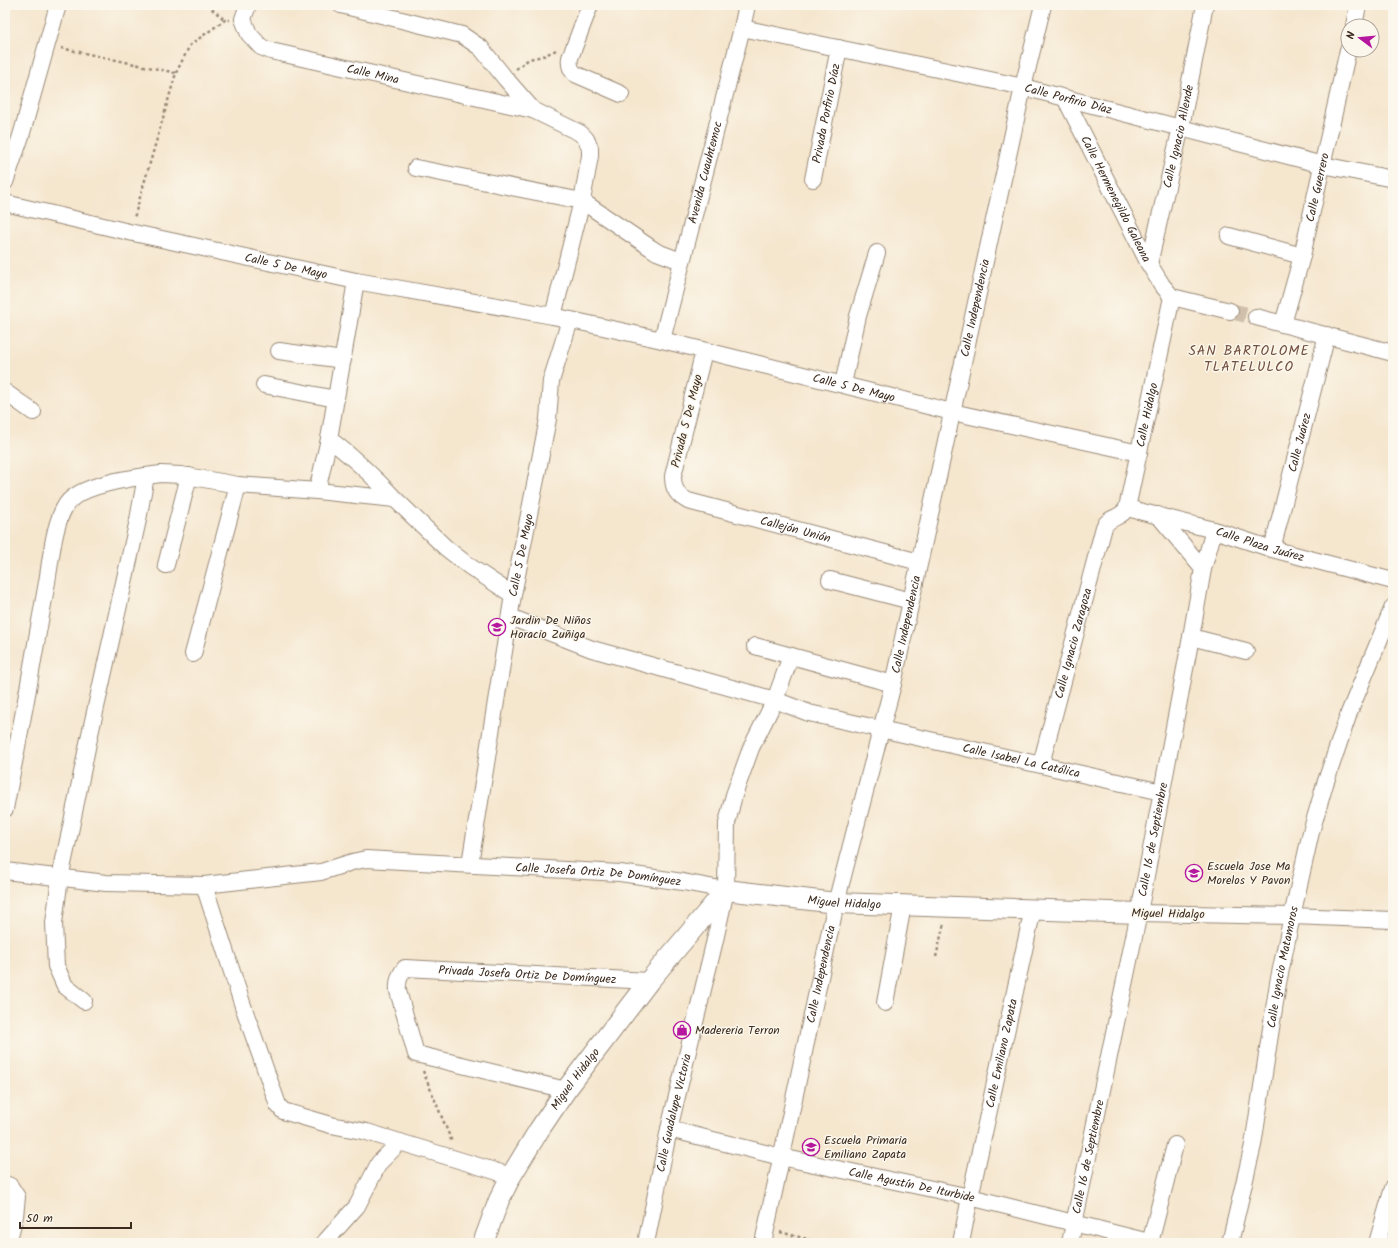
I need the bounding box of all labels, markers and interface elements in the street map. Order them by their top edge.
north arrow [1340,18,1380,58]
text: N [1342,30,1361,41]
street label: Calle Mina [345,59,401,89]
street label: Privada Porfirio Díaz [807,62,845,165]
street label: Calle Porfirio Díaz [1022,78,1114,119]
street label: Calle Ignacio Allende [1158,82,1199,190]
street label: Avenida Cuauhtemoc [683,119,727,226]
street label: Calle Hermenegildo Galeana [1076,132,1156,266]
street label: Calle Guerrero [1300,151,1334,224]
street label: Calle 5 De Mayo [243,248,329,284]
street label: Calle Independencia [955,257,995,359]
district label: SAN BARTOLOME TLATELULCO [1188,340,1310,378]
street label: Calle 5 De Mayo [811,368,897,407]
street label: Privada 5 De Mayo [666,372,708,470]
street label: Calle Hidalgo [1131,381,1163,449]
street label: Calle Juárez [1283,411,1316,474]
street label: Callejón Unión [758,511,833,548]
street label: Calle 5 De Mayo [503,512,538,598]
street label: Calle Plaza Juárez [1213,522,1306,567]
street label: Calle Independencia [886,573,926,675]
street label: Calle Ignacio Zaragoza [1049,585,1097,701]
place label: Jardin De Niños Horacio Zuñiga [510,611,591,644]
school or university icon: Jardin De Niños Horacio Zuñiga [487,617,507,637]
street label: Calle Isabel La Católica [961,738,1082,783]
street label: Calle 16 de Septiembre [1133,780,1173,898]
place label: Escuela Jose Ma Morelos Y Pavon [1207,857,1291,890]
street label: Calle Josefa Ortiz De Domínguez [515,858,682,891]
school or university icon: Escuela Jose Ma Morelos Y Pavon [1184,863,1204,883]
street label: Miguel Hidalgo [806,890,881,914]
street label: Miguel Hidalgo [1131,904,1205,924]
street label: Calle Ignacio Matamoros [1262,904,1303,1029]
street label: Calle Independencia [801,923,841,1025]
street label: Privada Josefa Ortiz De Domínguez [438,960,617,989]
street label: Calle Emiliano Zapata [980,997,1023,1110]
shop icon: Madereria Terron [672,1020,692,1040]
place label: Madereria Terron [695,1021,780,1040]
street label: Miguel Hidalgo [545,1044,604,1114]
street label: Calle Guadalupe Victoria [651,1051,697,1174]
street label: Calle 16 de Septiembre [1067,1097,1109,1216]
place label: Escuela Primaria Emiliano Zapata [824,1131,907,1164]
school or university icon: Escuela Primaria Emiliano Zapata [801,1137,821,1157]
street label: Calle Agustín De Iturbide [847,1162,977,1207]
scale bar [20,1204,131,1230]
text: 50 m [26,1209,53,1228]

